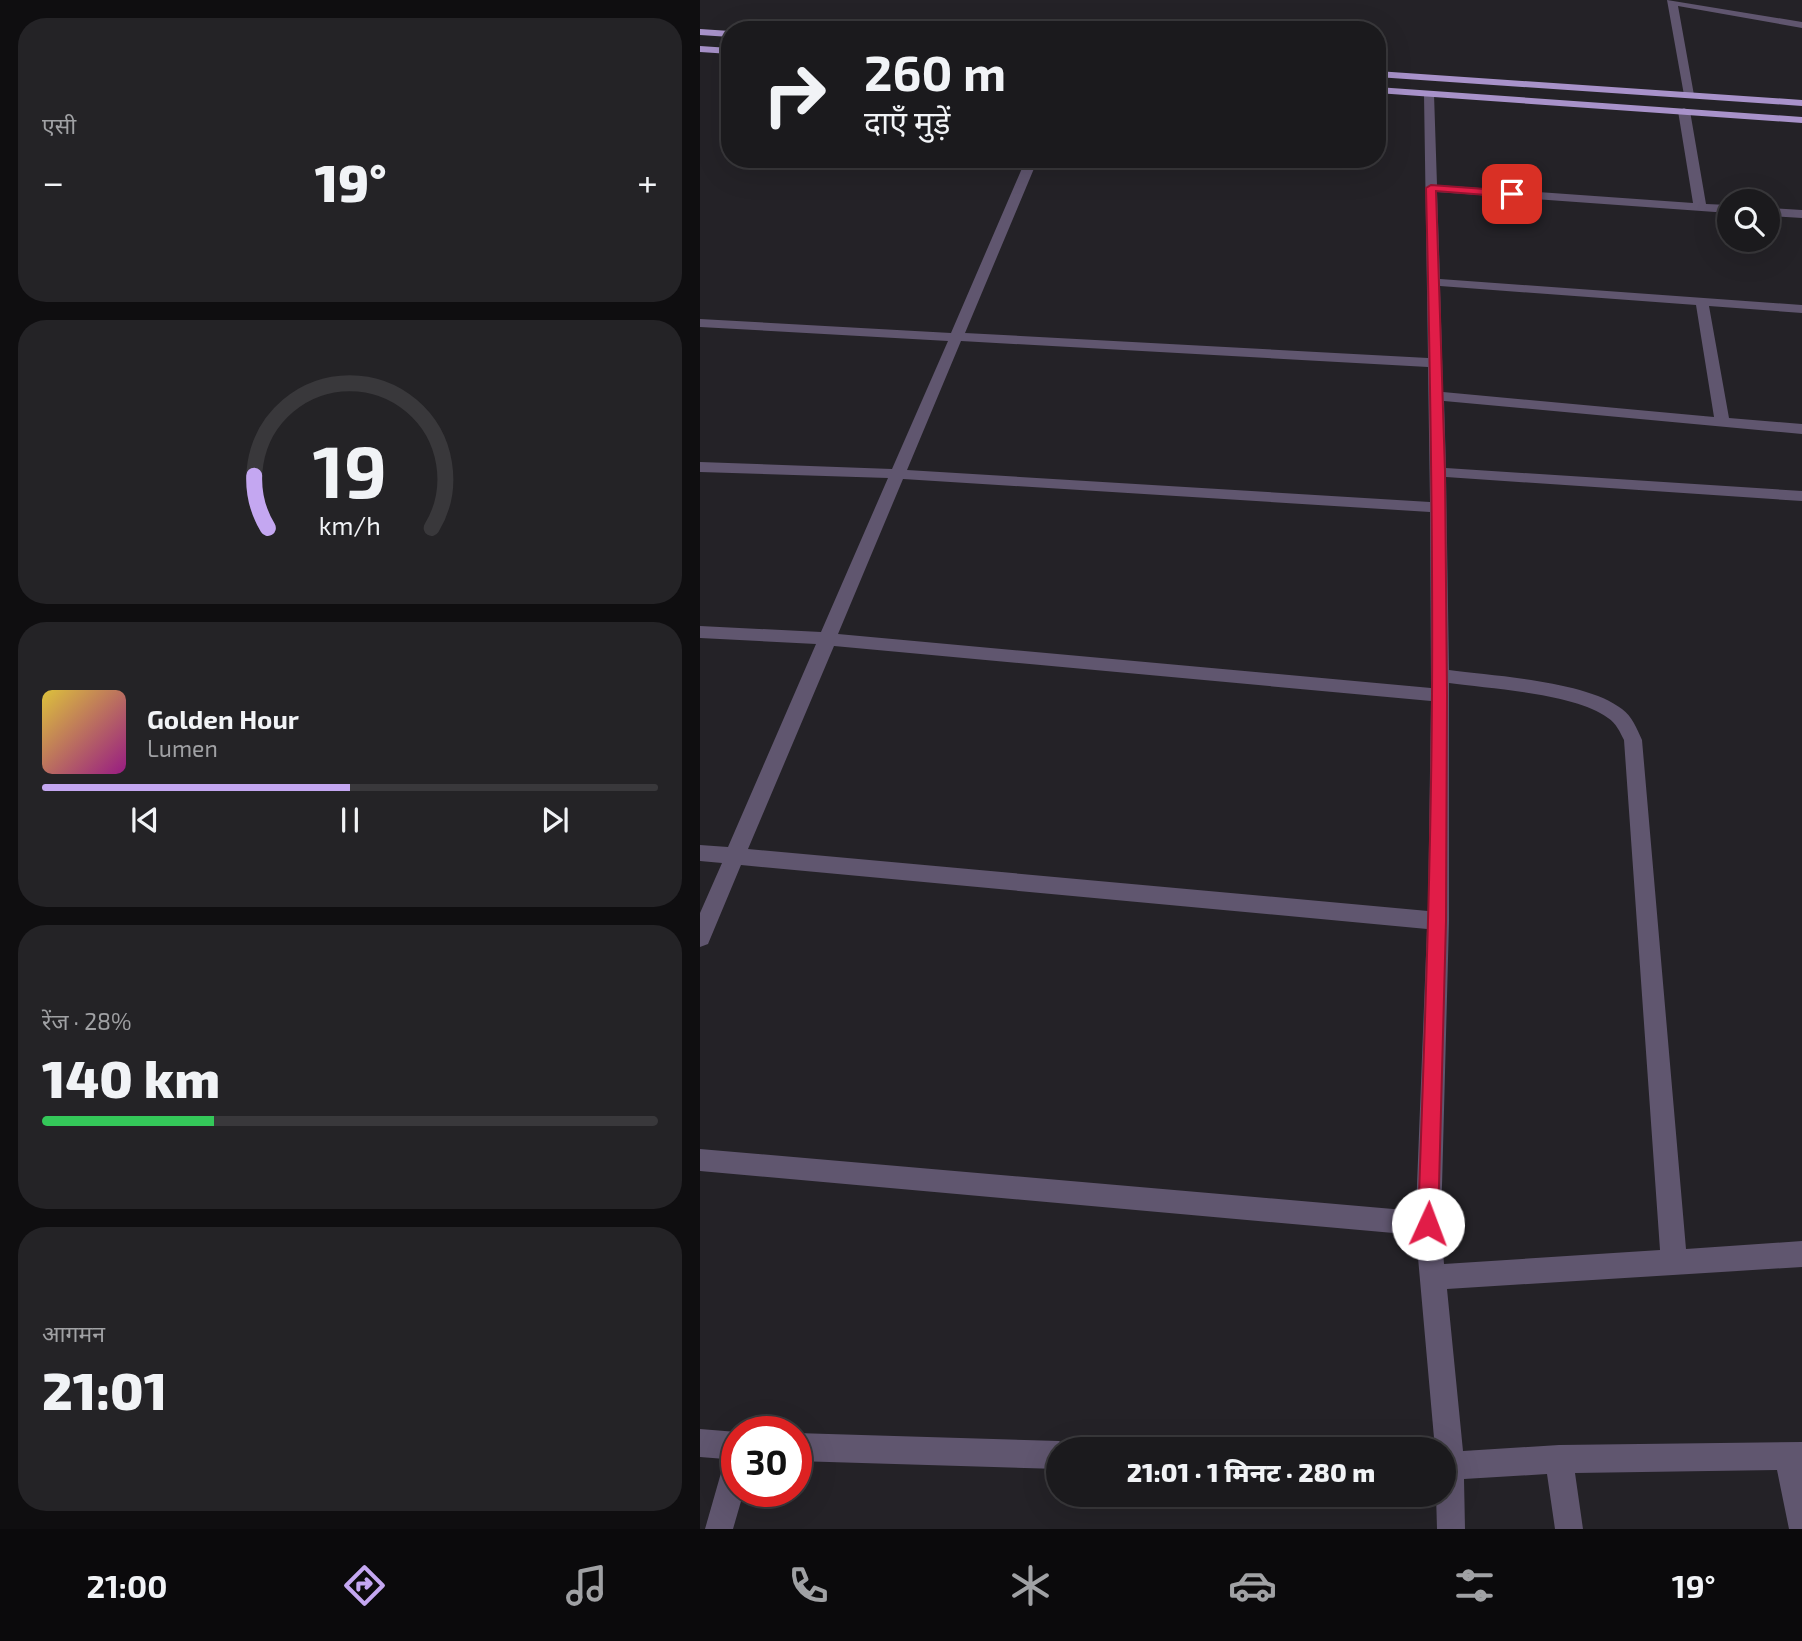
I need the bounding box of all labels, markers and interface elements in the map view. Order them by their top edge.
text: 260 m [864,42,1006,101]
icon: right [749,49,840,140]
text: दाएँ मुड़ें [864,102,950,140]
text: एसी [42,111,76,139]
text: 19° [315,150,387,212]
text: − [42,158,64,204]
text: + [637,158,658,204]
pin [1482,164,1542,224]
icon: arrive [1493,175,1531,213]
map controls [1717,189,1780,252]
button: search [1717,189,1780,252]
text: 19 [313,426,387,514]
text: km/h [319,510,381,540]
text: Golden Hour [147,703,299,734]
text: Lumen [147,734,218,762]
icon: previous [126,801,164,839]
icon: pause [331,801,369,839]
icon: next [536,801,574,839]
text: रेंज · 28% [42,1007,132,1035]
text: 140 km [42,1046,220,1108]
position arrow [1391,1187,1465,1261]
text: आगमन [42,1319,105,1347]
text: 21:01 [42,1358,167,1420]
speed limit sign: 30 [721,1416,812,1507]
text: 21:01 · 1 मिनट · 280 m [1127,1456,1375,1487]
icon: directions [340,1561,389,1610]
icon: music [562,1561,611,1610]
icon: phone [784,1561,833,1610]
icon: climate [1006,1561,1055,1610]
icon: car [1228,1561,1277,1610]
icon: filters [1450,1561,1499,1610]
text: 21:00 [86,1566,167,1604]
text: 19° [1672,1566,1716,1604]

